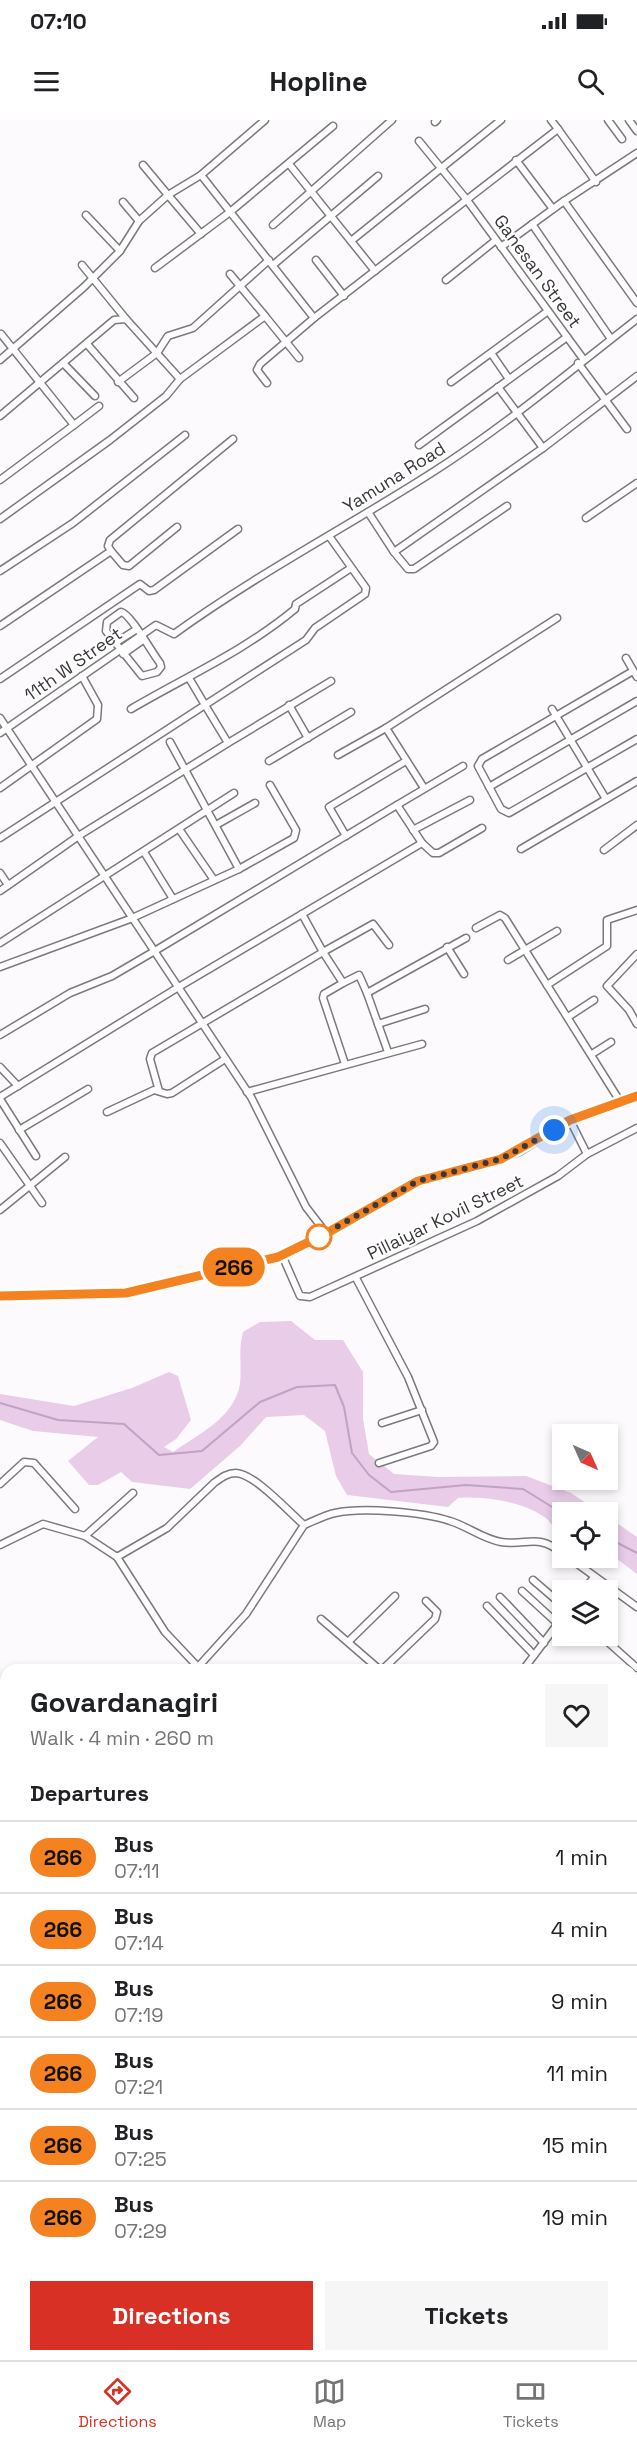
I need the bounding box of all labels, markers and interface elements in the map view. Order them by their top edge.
text: 07:10 [30,7,87,35]
text: Hopline [269,64,368,99]
icon: menu [30,65,63,98]
icon: search [574,65,607,98]
street label: Ganesan Street [489,210,587,332]
street label: Yamuna Road [339,436,449,518]
street label: 11th W Street [20,622,126,706]
your location [539,1115,569,1145]
street label: Pillaiyar Kovil Street [363,1169,527,1265]
unlabelled marker [306,1224,332,1250]
line badge: 266 [200,1248,268,1286]
text: 266 [215,1254,253,1281]
north arrow [552,1424,618,1490]
map controls [552,1424,618,1646]
button: locate [552,1502,618,1568]
button: layers [552,1580,618,1646]
text: Govardanagiri [30,1684,218,1720]
button: heart [545,1684,608,1747]
text: Walk · 4 min · 260 m [30,1725,214,1751]
text: Departures [30,1779,149,1807]
text: Bus [114,1830,154,1858]
text: 1 min [555,1843,608,1871]
text: 266 [44,1844,82,1871]
text: 07:11 [114,1858,160,1884]
text: Bus [114,1902,154,1930]
text: 4 min [551,1915,608,1943]
text: 266 [44,1916,82,1943]
text: 07:14 [114,1930,164,1956]
text: Bus [114,1974,154,2002]
text: 9 min [551,1987,608,2015]
text: 266 [44,1988,82,2015]
text: 07:19 [114,2002,163,2028]
text: Bus [114,2046,154,2074]
text: 11 min [546,2059,608,2087]
text: 266 [44,2060,82,2087]
text: 07:21 [114,2074,163,2100]
text: Bus [114,2118,154,2146]
text: 15 min [542,2131,608,2159]
text: 266 [44,2132,82,2159]
text: 07:25 [114,2146,167,2172]
text: Bus [114,2190,154,2218]
text: 19 min [542,2203,608,2231]
text: 266 [44,2204,82,2231]
text: 07:29 [114,2218,167,2244]
button: Directions [30,2281,313,2350]
button: Tickets [325,2281,608,2350]
tab: Directions [78,2375,157,2432]
tab: Map [313,2375,346,2432]
tab: Tickets [503,2375,559,2432]

